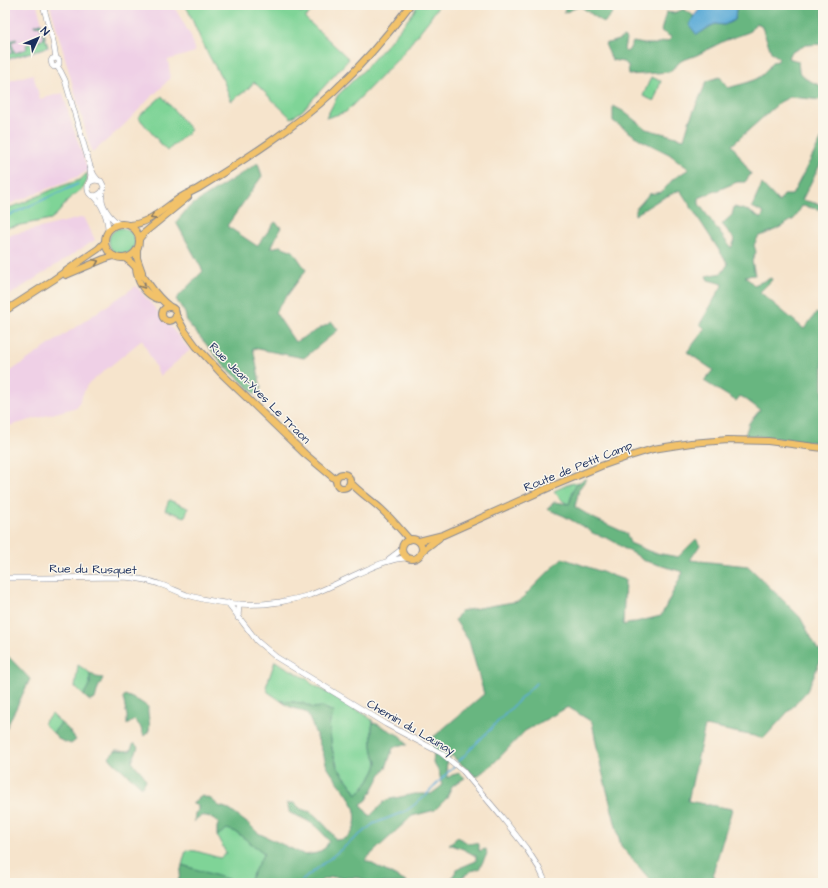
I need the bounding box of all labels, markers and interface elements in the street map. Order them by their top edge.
north arrow [18,18,58,58]
text: N [37,24,53,39]
one-way arrow [150,212,157,219]
one-way arrow [92,259,100,267]
one-way arrow [138,282,146,289]
street label: Rue Jean-Yves Le Traon [205,339,314,448]
street label: Route de Petit Camp [521,437,635,496]
street label: Rue du Rusquet [49,560,137,579]
street label: Chemin du Launay [363,695,458,761]

